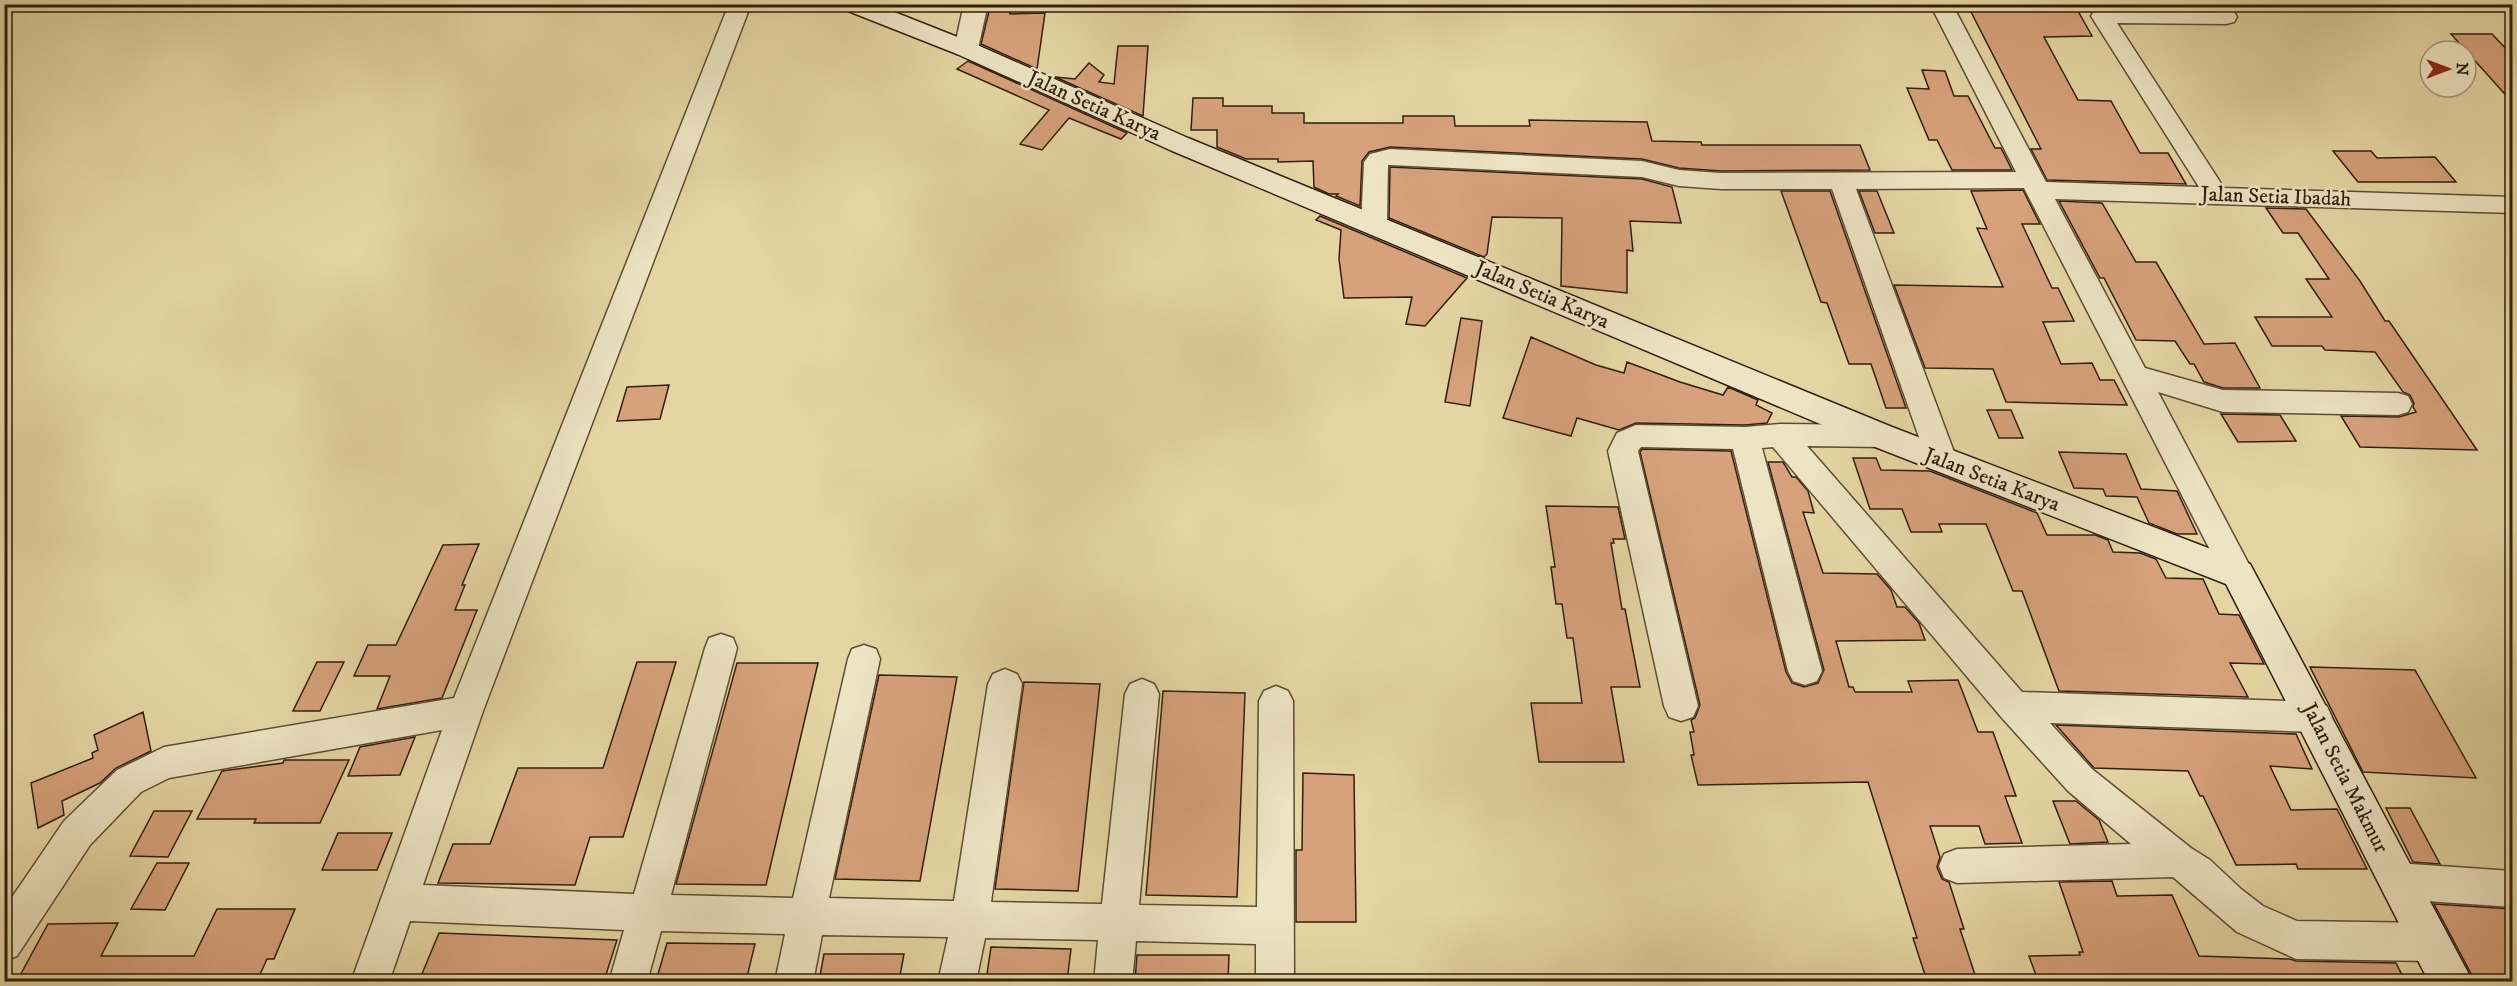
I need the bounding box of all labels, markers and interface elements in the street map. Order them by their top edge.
north arrow [2418,39,2478,99]
text: N [2452,62,2472,76]
street label: Jalan Setia Karya [1021,64,1165,147]
street label: Jalan Setia Ibadah [2198,181,2352,213]
street label: Jalan Setia Karya [1469,254,1613,335]
street label: Jalan Setia Karya [1919,441,2064,518]
street label: Jalan Setia Makmur [2295,697,2394,858]

